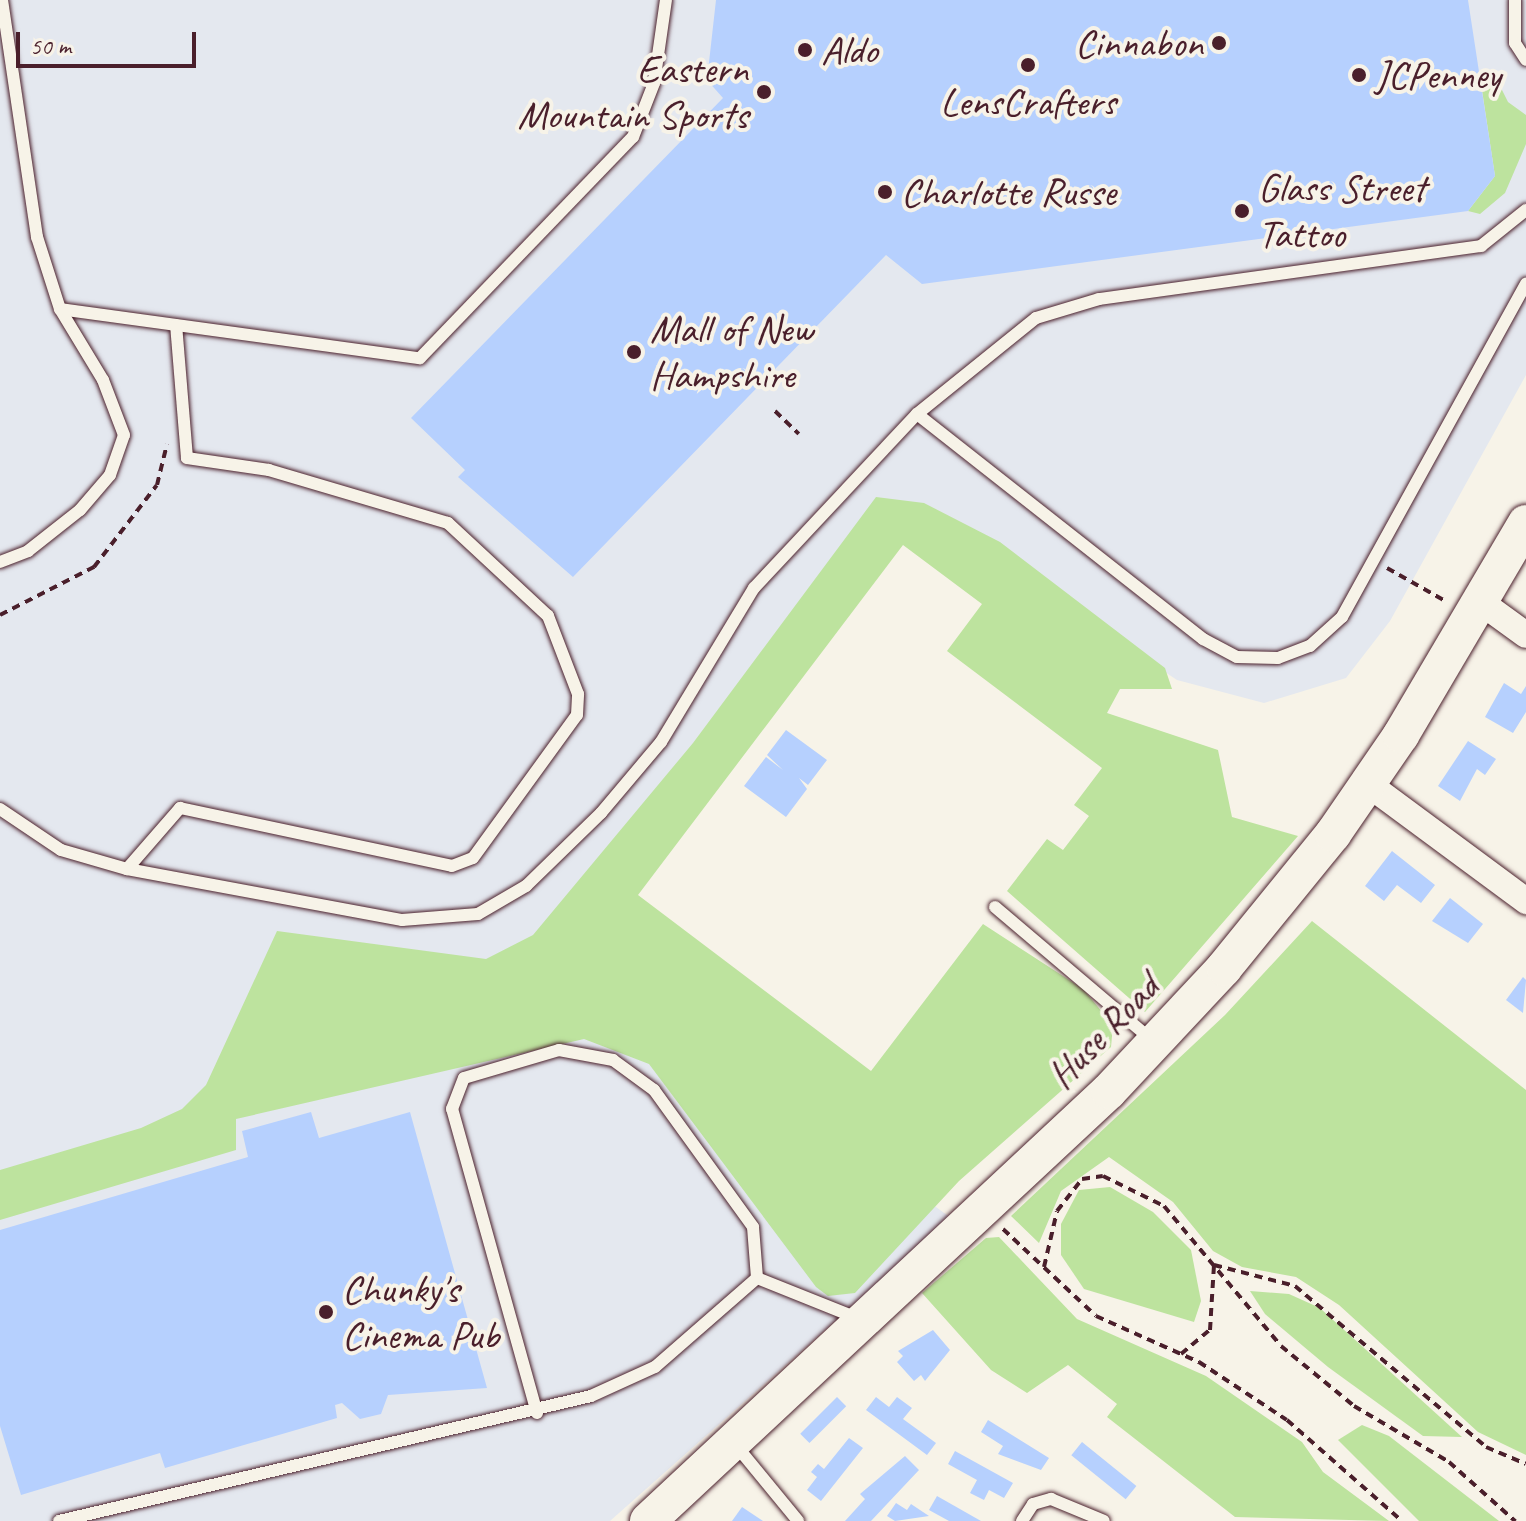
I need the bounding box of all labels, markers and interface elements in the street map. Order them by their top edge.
scale bar [20,16,200,66]
place label: Cinnabon [1075,19,1203,67]
place label: Aldo [821,26,878,74]
text: 50 m [30,31,71,61]
marker: Cinnabon [1210,34,1228,52]
marker: Aldo [796,41,814,59]
place label: Eastern Mountain Sports [518,45,748,139]
place label: JCPenney [1375,51,1501,99]
marker: LensCrafters [1019,56,1037,74]
marker: JCPenney [1350,66,1368,84]
place label: LensCrafters [940,78,1116,126]
marker: Eastern Mountain Sports [755,83,773,101]
place label: Glass Street Tattoo [1258,164,1426,258]
place label: Charlotte Russe [901,168,1116,216]
marker: Charlotte Russe [876,183,894,201]
marker: Glass Street Tattoo [1233,202,1251,220]
place label: Mall of New Hampshire [650,305,813,399]
marker: Mall of New Hampshire [625,343,643,361]
street label: Huse Road [1037,964,1169,1098]
place label: Chunky's Cinema Pub [342,1265,499,1359]
marker: Chunky's Cinema Pub [317,1303,335,1321]

